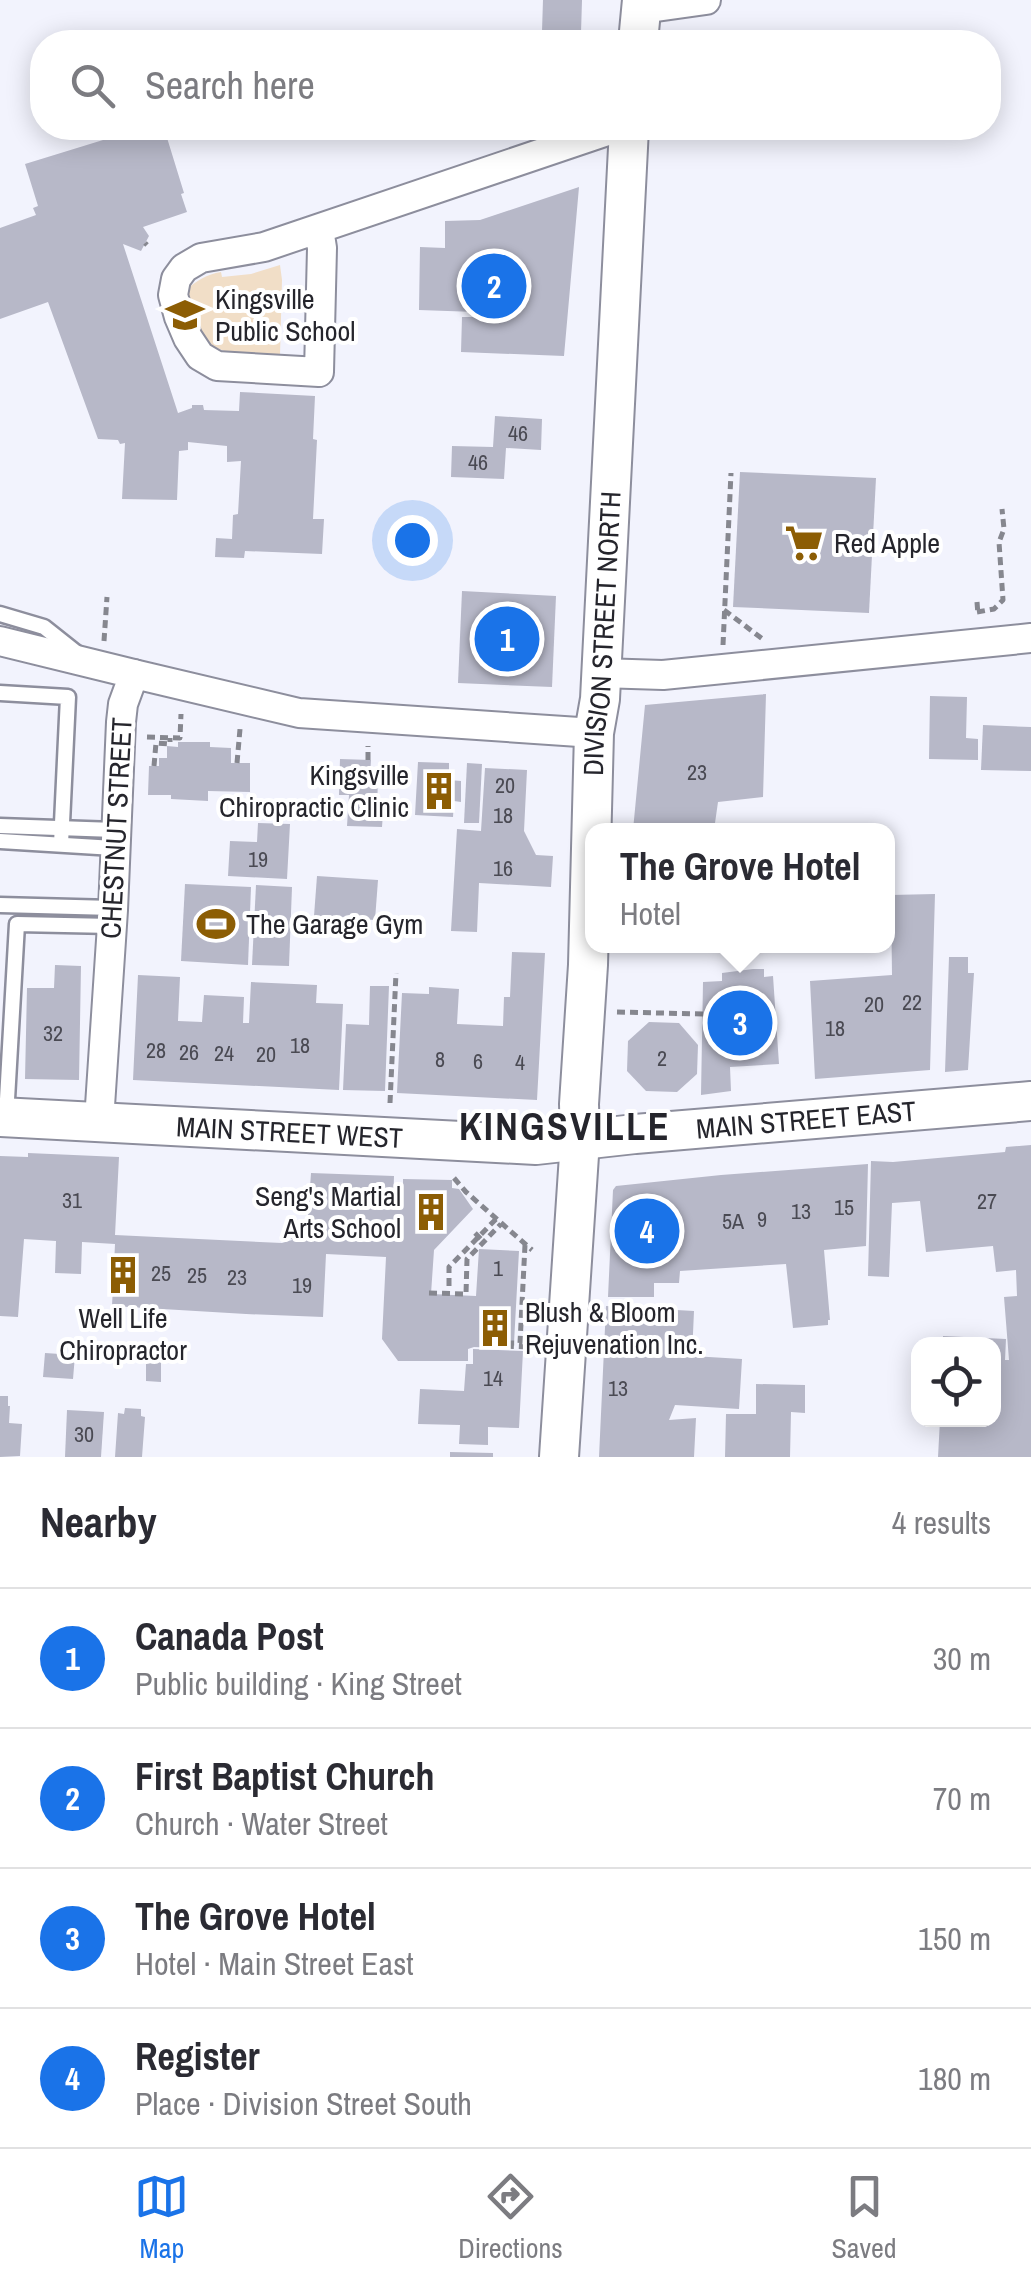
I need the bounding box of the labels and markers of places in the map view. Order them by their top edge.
pin: 2 [462,248,526,324]
place label: Kingsville Public School [215,280,355,350]
school or university icon: Kingsville Public School [164,294,206,336]
supermarket icon: Red Apple [783,522,825,564]
place label: Red Apple [834,524,940,562]
pin: 1 [474,602,540,676]
place label: Kingsville Chiropractic Clinic [219,756,409,826]
building icon: Kingsville Chiropractic Clinic [418,770,460,812]
sports icon: The Garage Gym [195,903,237,945]
place label: The Garage Gym [246,905,423,943]
pin: 3 [708,986,772,1060]
place label: Seng's Martial Arts School [255,1177,401,1247]
building icon: Seng's Martial Arts School [410,1191,452,1233]
pin: 4 [614,1194,680,1268]
building icon: Well Life Chiropractor [102,1254,144,1296]
place label: Blush & Bloom Rejuvenation Inc. [525,1293,704,1363]
place label: Well Life Chiropractor [59,1299,187,1369]
building icon: Blush & Bloom Rejuvenation Inc. [474,1307,516,1349]

